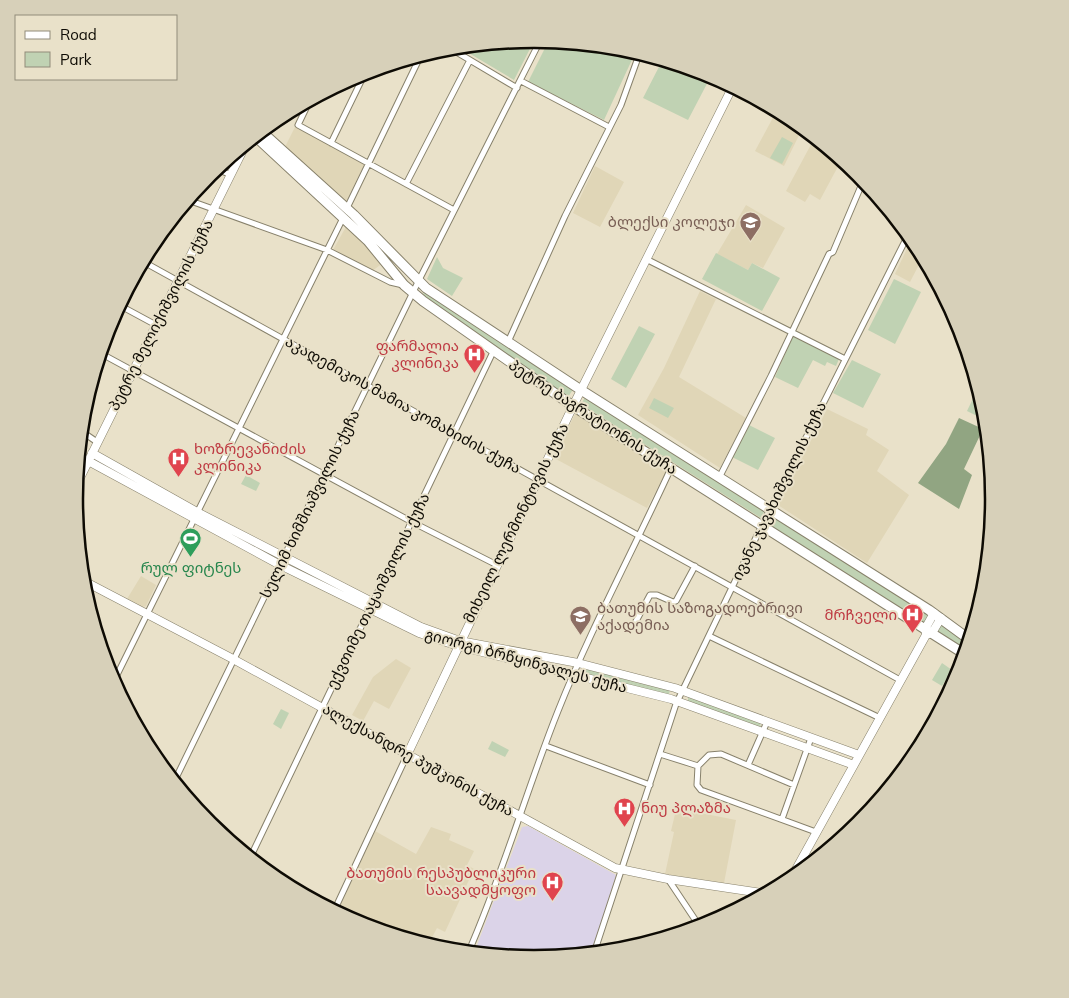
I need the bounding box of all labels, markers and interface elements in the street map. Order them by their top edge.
legend [15,15,178,80]
text: Road [60,25,97,44]
text: Park [60,50,92,69]
school or university icon: ბლექსი კოლეჯი [739,210,763,241]
place label: ბლექსი კოლეჯი [608,212,735,231]
street label: პეტრე მელიქიშვილის ქუჩა [104,216,217,414]
street label: აკადემიკოს მამია კომახიძის ქუჩა [282,332,524,477]
place label: ფარმალია კლინიკა [376,336,459,372]
hospital icon: ფარმალია კლინიკა [463,343,487,374]
street label: პეტრე ბაგრატიონის ქუჩა [505,355,681,478]
street label: ივანე ჯავახიშვილის ქუჩა [727,398,830,583]
street label: სელიმ ხიმშიაშვილის ქუჩა [256,407,363,601]
street label: მიხეილ ლერმონტოვის ქუჩა [459,420,572,626]
place label: ხოზრევანიძის კლინიკა [194,439,306,475]
hospital icon: ხოზრევანიძის კლინიკა [166,446,190,477]
street label: ექვთიმე თაყაიშვილის ქუჩა [322,490,433,692]
sports icon: რულ ფიტნეს [179,527,203,558]
place label: რულ ფიტნეს [141,558,241,577]
place label: ბათუმის საზოგადოებრივი აქადემია [597,598,803,634]
hospital icon: მრჩველი [901,603,925,634]
school or university icon: ბათუმის საზოგადოებრივი აქადემია [569,605,593,636]
place label: მრჩველი [824,605,897,624]
street label: გიორგი ბრწყინვალეს ქუჩა [423,624,629,697]
street label: ალექსანდრე პუშკინის ქუჩა [319,699,517,820]
hospital icon: ნიუ პლაზმა [613,796,637,827]
place label: ნიუ პლაზმა [641,798,731,817]
place label: ბათუმის რესპუბლიკური საავადმყოფო [346,863,536,899]
hospital icon: ბათუმის რესპუბლიკური საავადმყოფო [540,870,564,901]

